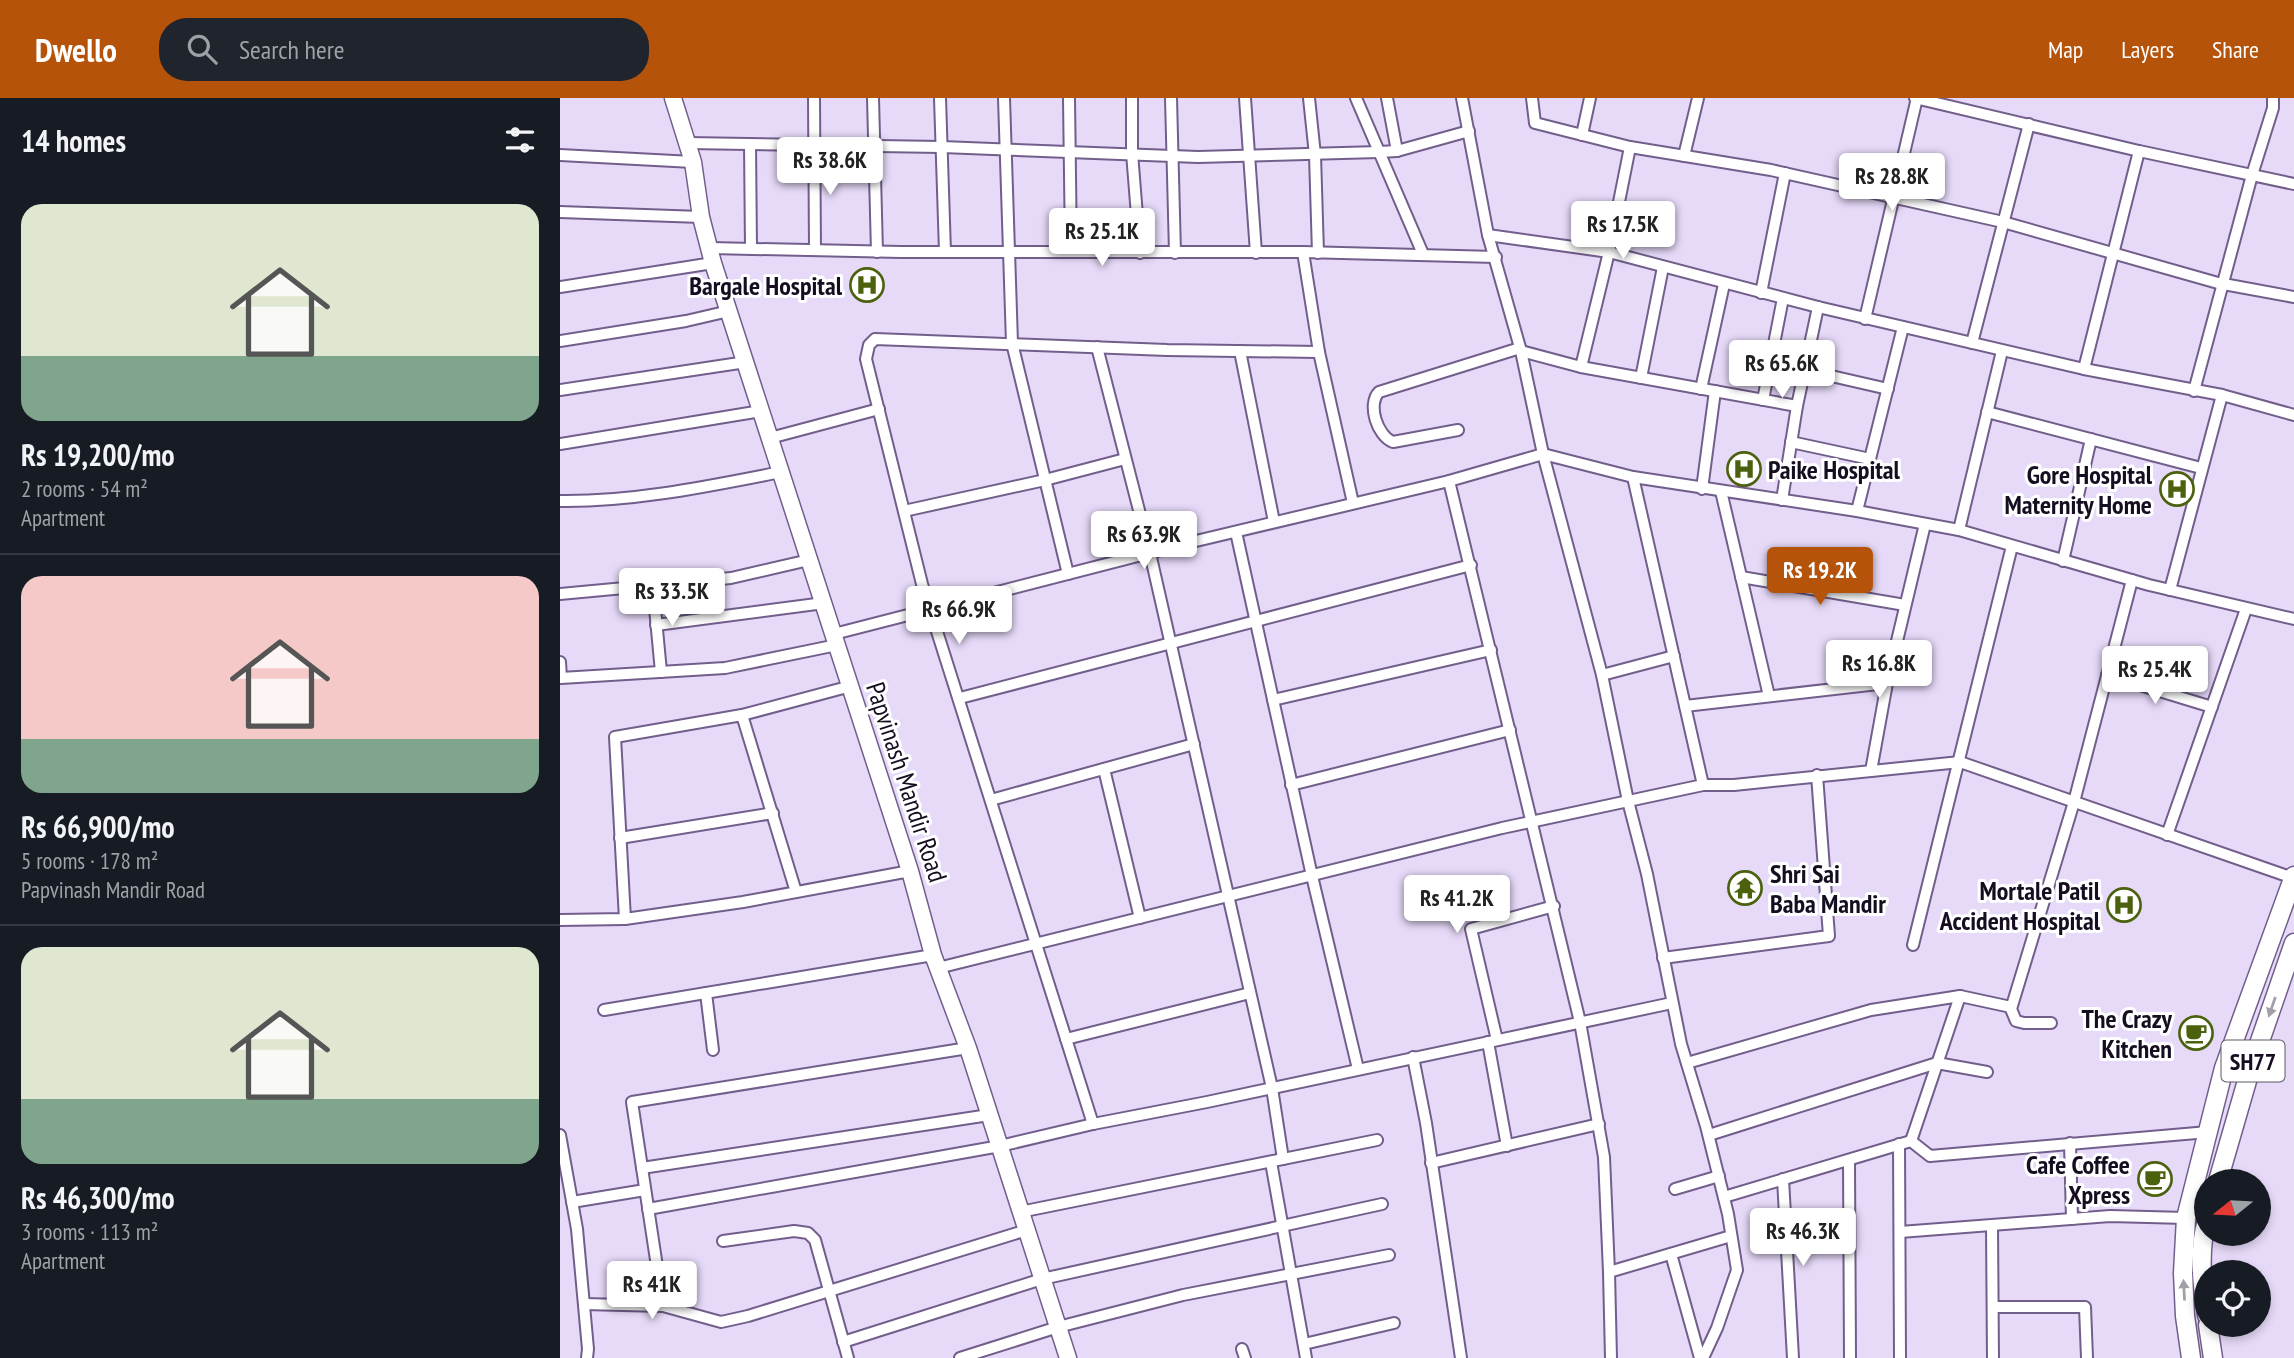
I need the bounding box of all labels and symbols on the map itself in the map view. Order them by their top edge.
pin: Rs 38.6K [758,138,902,197]
pin: Rs 28.8K [1820,153,1964,213]
pin: Rs 17.5K [1551,202,1695,261]
pin: Rs 25.1K [1030,208,1174,268]
hospital icon: Bargale Hospital [848,266,886,304]
place label: Bargale Hospital [689,269,843,302]
pin: Rs 65.6K [1710,341,1854,400]
hospital icon: Paike Hospital [1725,450,1763,488]
place label: Paike Hospital [1768,453,1901,486]
place label: Gore Hospital Maternity Home [2004,458,2153,521]
hospital icon: Gore Hospital Maternity Home [2158,470,2196,508]
pin: Rs 63.9K [1072,512,1216,571]
pin: Rs 19.2K [1748,547,1892,607]
pin: Rs 33.5K [600,568,744,628]
pin: Rs 66.9K [887,587,1031,646]
pin: Rs 16.8K [1807,640,1951,700]
pin: Rs 25.4K [2083,646,2227,706]
street label: Papvinash Mandir Road [859,678,955,886]
place label: Shri Sai Baba Mandir [1770,857,1886,920]
temple icon: Shri Sai Baba Mandir [1726,869,1764,907]
place label: Mortale Patil Accident Hospital [1939,874,2101,937]
pin: Rs 41.2K [1385,876,1529,935]
hospital icon: Mortale Patil Accident Hospital [2105,886,2143,924]
one-way arrow [2266,997,2277,1018]
place label: The Crazy Kitchen [2082,1002,2173,1065]
cafe icon: The Crazy Kitchen [2177,1014,2215,1052]
road number: SH77 [2222,1041,2284,1082]
place label: Cafe Coffee Xpress [2026,1148,2130,1211]
cafe icon: Cafe Coffee Xpress [2136,1160,2174,1198]
north arrow [2194,1169,2272,1246]
pin: Rs 46.3K [1731,1208,1875,1268]
pin: Rs 41K [595,1262,709,1321]
one-way arrow [2178,1279,2189,1301]

